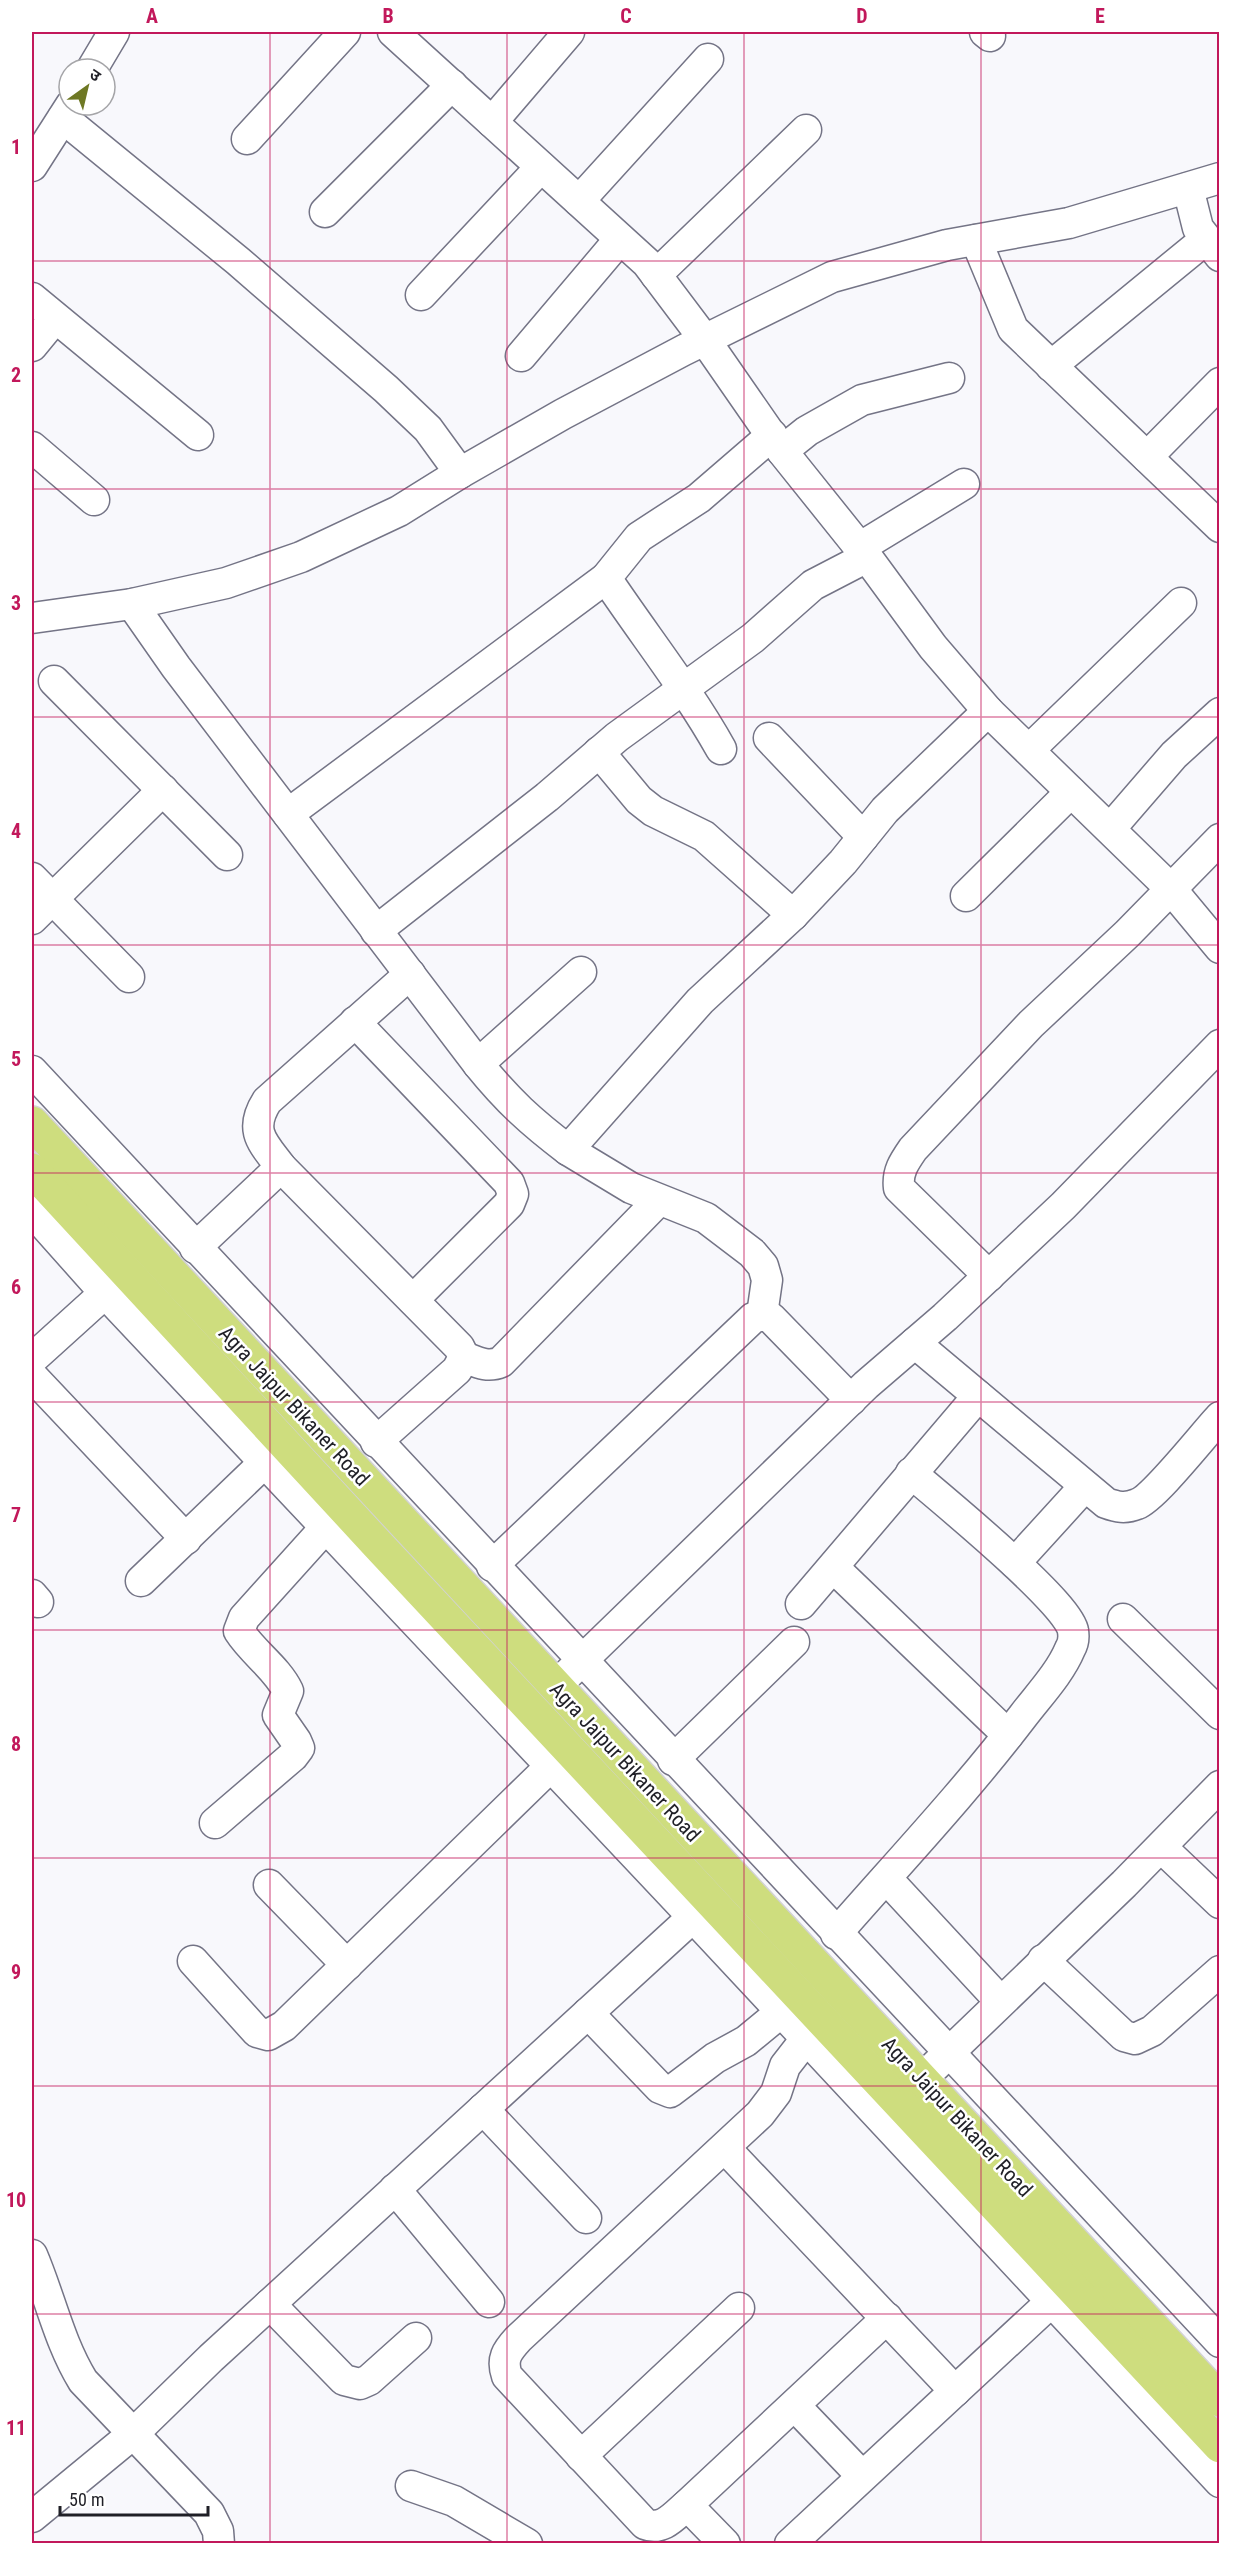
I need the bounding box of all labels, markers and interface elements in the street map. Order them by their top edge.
text: A [146,4,158,28]
text: B [382,4,394,28]
text: C [620,4,632,28]
text: D [856,4,868,28]
text: E [1095,4,1105,28]
north arrow [57,57,117,117]
text: उ [86,64,105,86]
text: 1 [11,135,21,159]
text: 2 [11,363,21,387]
text: 3 [11,591,21,615]
text: 4 [11,819,21,843]
text: 5 [11,1047,21,1071]
text: 6 [11,1275,21,1299]
street label: Agra Jaipur Bikaner Road [214,1321,374,1491]
text: 7 [11,1503,21,1527]
street label: Agra Jaipur Bikaner Road [545,1677,705,1847]
text: 8 [11,1732,21,1756]
text: 9 [11,1960,21,1984]
street label: Agra Jaipur Bikaner Road [877,2032,1037,2202]
text: 10 [6,2188,26,2212]
text: 11 [6,2416,26,2440]
scale bar [60,2479,208,2517]
text: 50 m [69,2489,104,2510]

